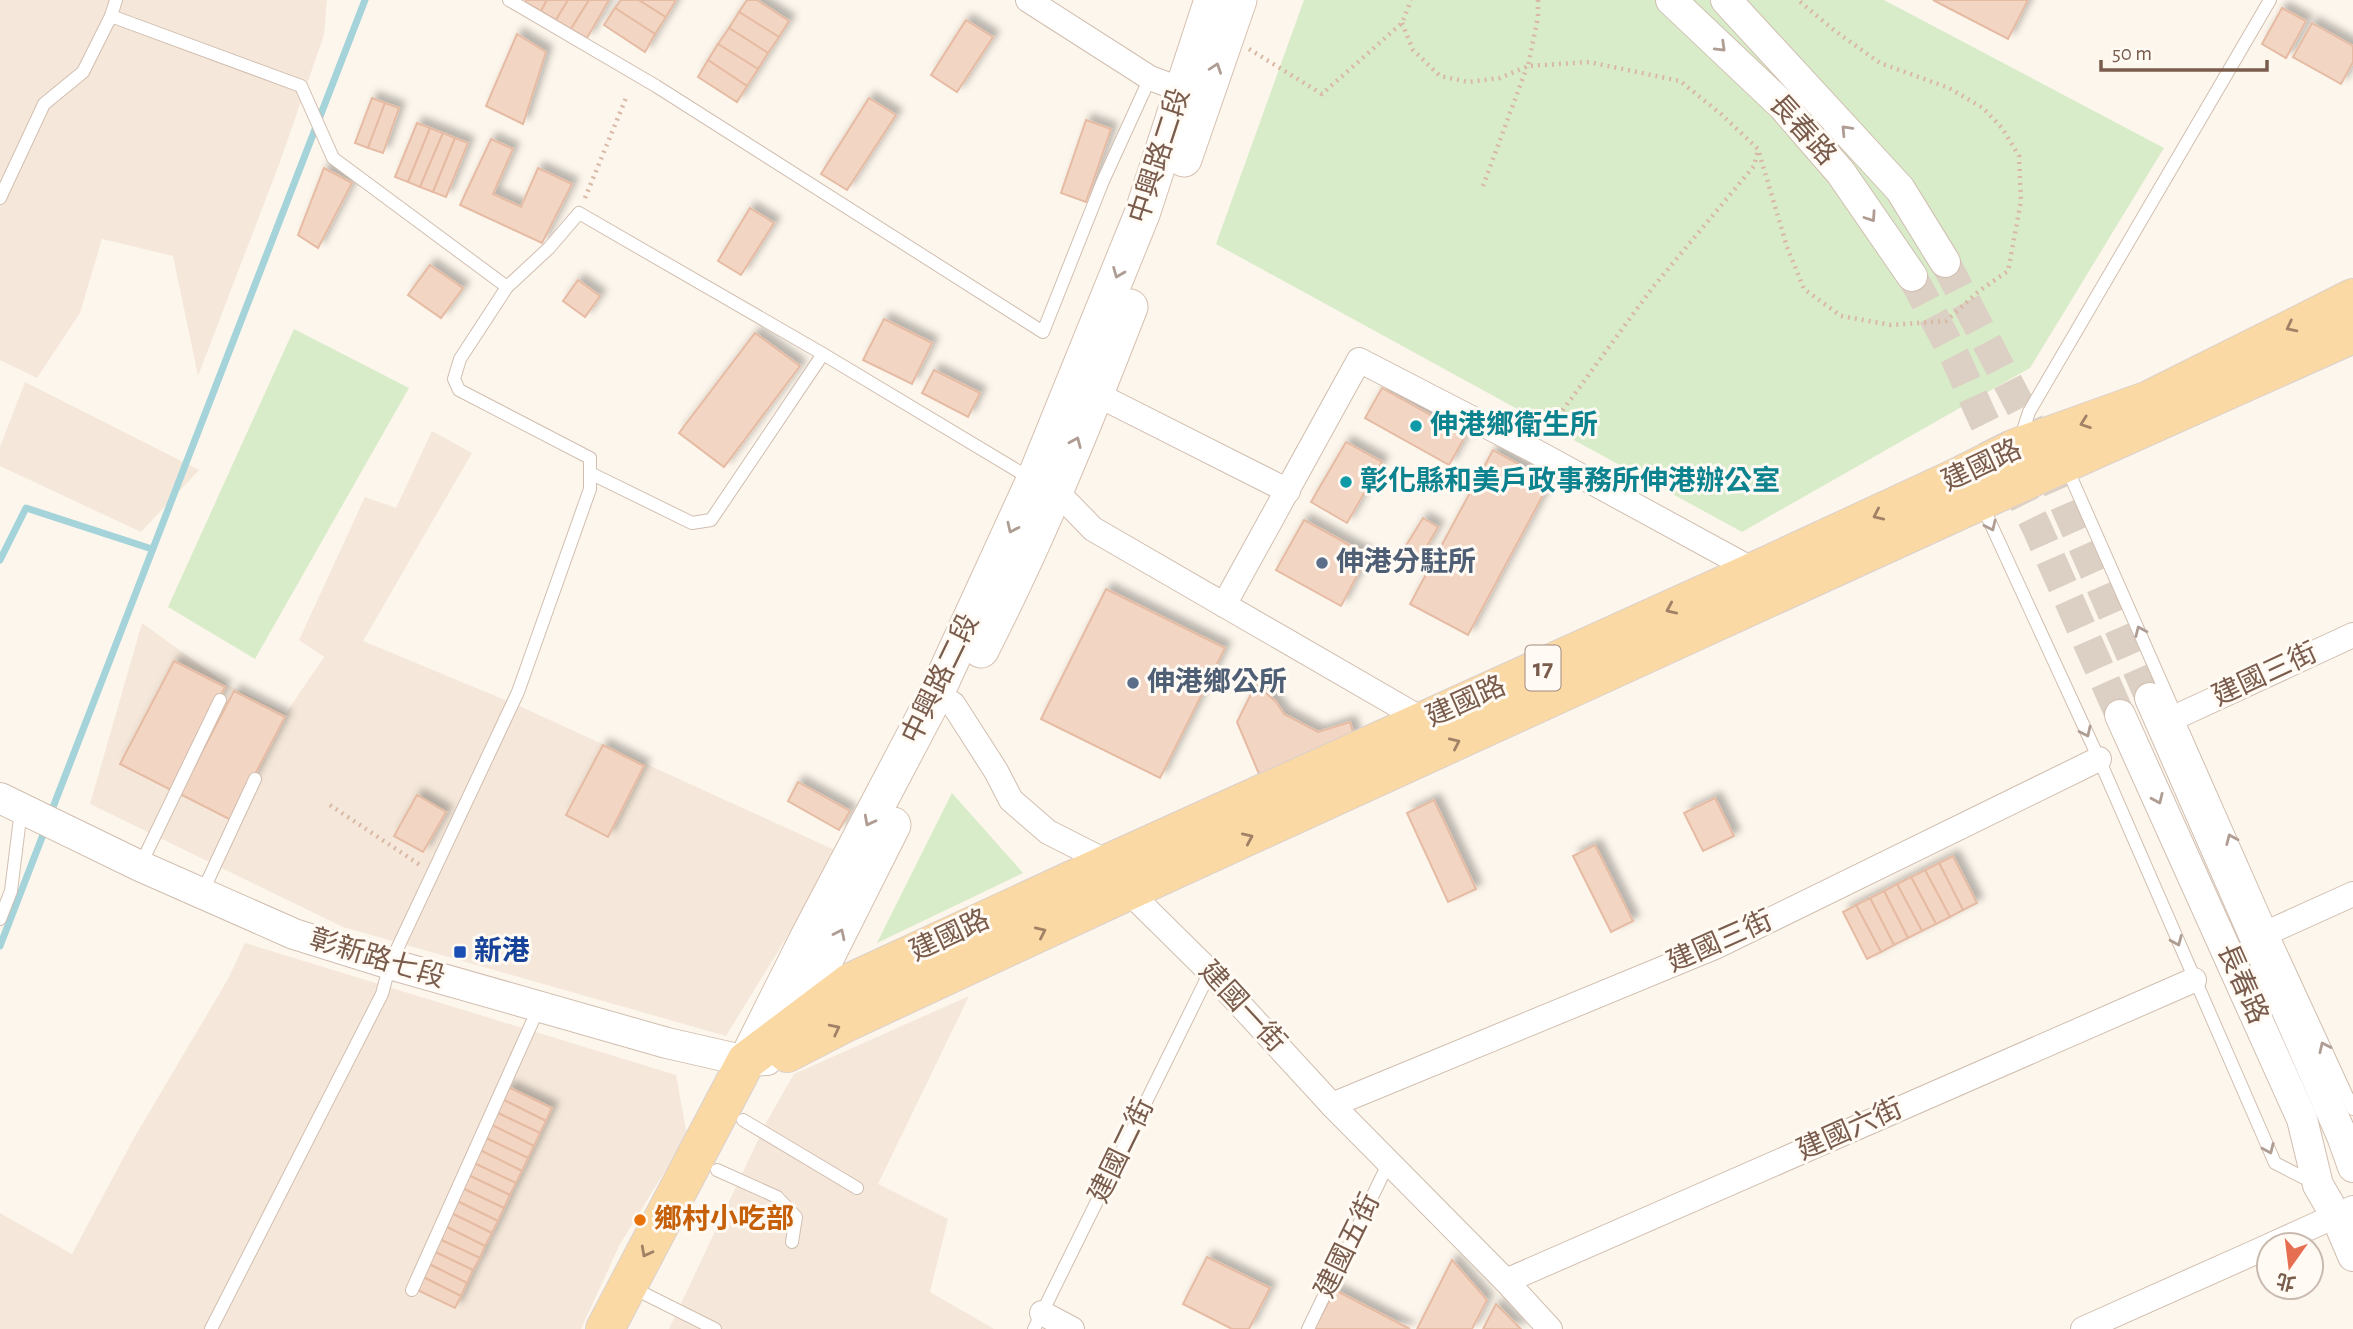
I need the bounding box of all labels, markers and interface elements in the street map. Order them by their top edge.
scale bar [2101,28,2267,72]
one-way arrow [1713,39,1726,52]
text: 50 m [2112,43,2152,64]
one-way arrow [1208,63,1222,75]
street label: 中興路二段 [1123,84,1195,227]
street label: 長春路 [1763,88,1842,171]
one-way arrow [1842,125,1854,138]
one-way arrow [1863,209,1875,222]
one-way arrow [1113,266,1127,278]
one-way arrow [2286,319,2298,333]
place label: 伸港鄉衛生所 [1430,409,1598,440]
one-way arrow [2080,415,2092,429]
marker: 伸港鄉衛生所 [1408,418,1424,434]
street label: 建國路 [1937,434,2026,496]
one-way arrow [1068,437,1082,449]
place label: 彰化縣和美戶政事務所伸港辦公室 [1360,465,1780,496]
marker: 彰化縣和美戶政事務所伸港辦公室 [1338,474,1354,490]
one-way arrow [1872,507,1885,521]
one-way arrow [1983,518,1997,531]
one-way arrow [1006,521,1020,533]
place label: 伸港分駐所 [1336,547,1476,577]
marker: 伸港分駐所 [1314,555,1330,571]
one-way arrow [1666,601,1678,615]
street label: 中興路二段 [896,609,984,748]
one-way arrow [2134,626,2148,638]
street label: 建國三街 [2207,637,2322,711]
road number: 17 [1526,646,1560,690]
place label: 伸港鄉公所 [1147,667,1287,697]
street label: 建國路 [1421,670,1510,732]
marker: 伸港鄉公所 [1125,675,1141,691]
one-way arrow [2078,725,2092,737]
one-way arrow [1448,737,1460,751]
one-way arrow [2150,792,2164,804]
one-way arrow [864,813,878,826]
one-way arrow [1241,832,1254,846]
one-way arrow [2225,834,2239,846]
street label: 建國路 [905,904,994,966]
street label: 建國三街 [1662,905,1777,978]
street label: 彰新路七段 [306,923,449,993]
one-way arrow [1034,926,1046,940]
one-way arrow [831,929,845,941]
one-way arrow [2169,933,2183,946]
place label: 新港 [474,935,530,966]
street label: 長春路 [2212,939,2274,1028]
marker: 新港 [452,944,468,960]
street label: 建國一街 [1194,955,1292,1058]
one-way arrow [828,1023,840,1037]
one-way arrow [2319,1042,2333,1054]
street label: 建國六街 [1792,1093,1907,1166]
street label: 建國二街 [1083,1094,1159,1207]
one-way arrow [2261,1142,2275,1154]
street label: 建國五街 [1309,1189,1385,1302]
place label: 鄉村小吃部 [654,1203,794,1234]
marker: 鄉村小吃部 [632,1212,648,1228]
north arrow [2255,1231,2325,1301]
one-way arrow [641,1244,654,1257]
text: 北 [2274,1270,2298,1294]

